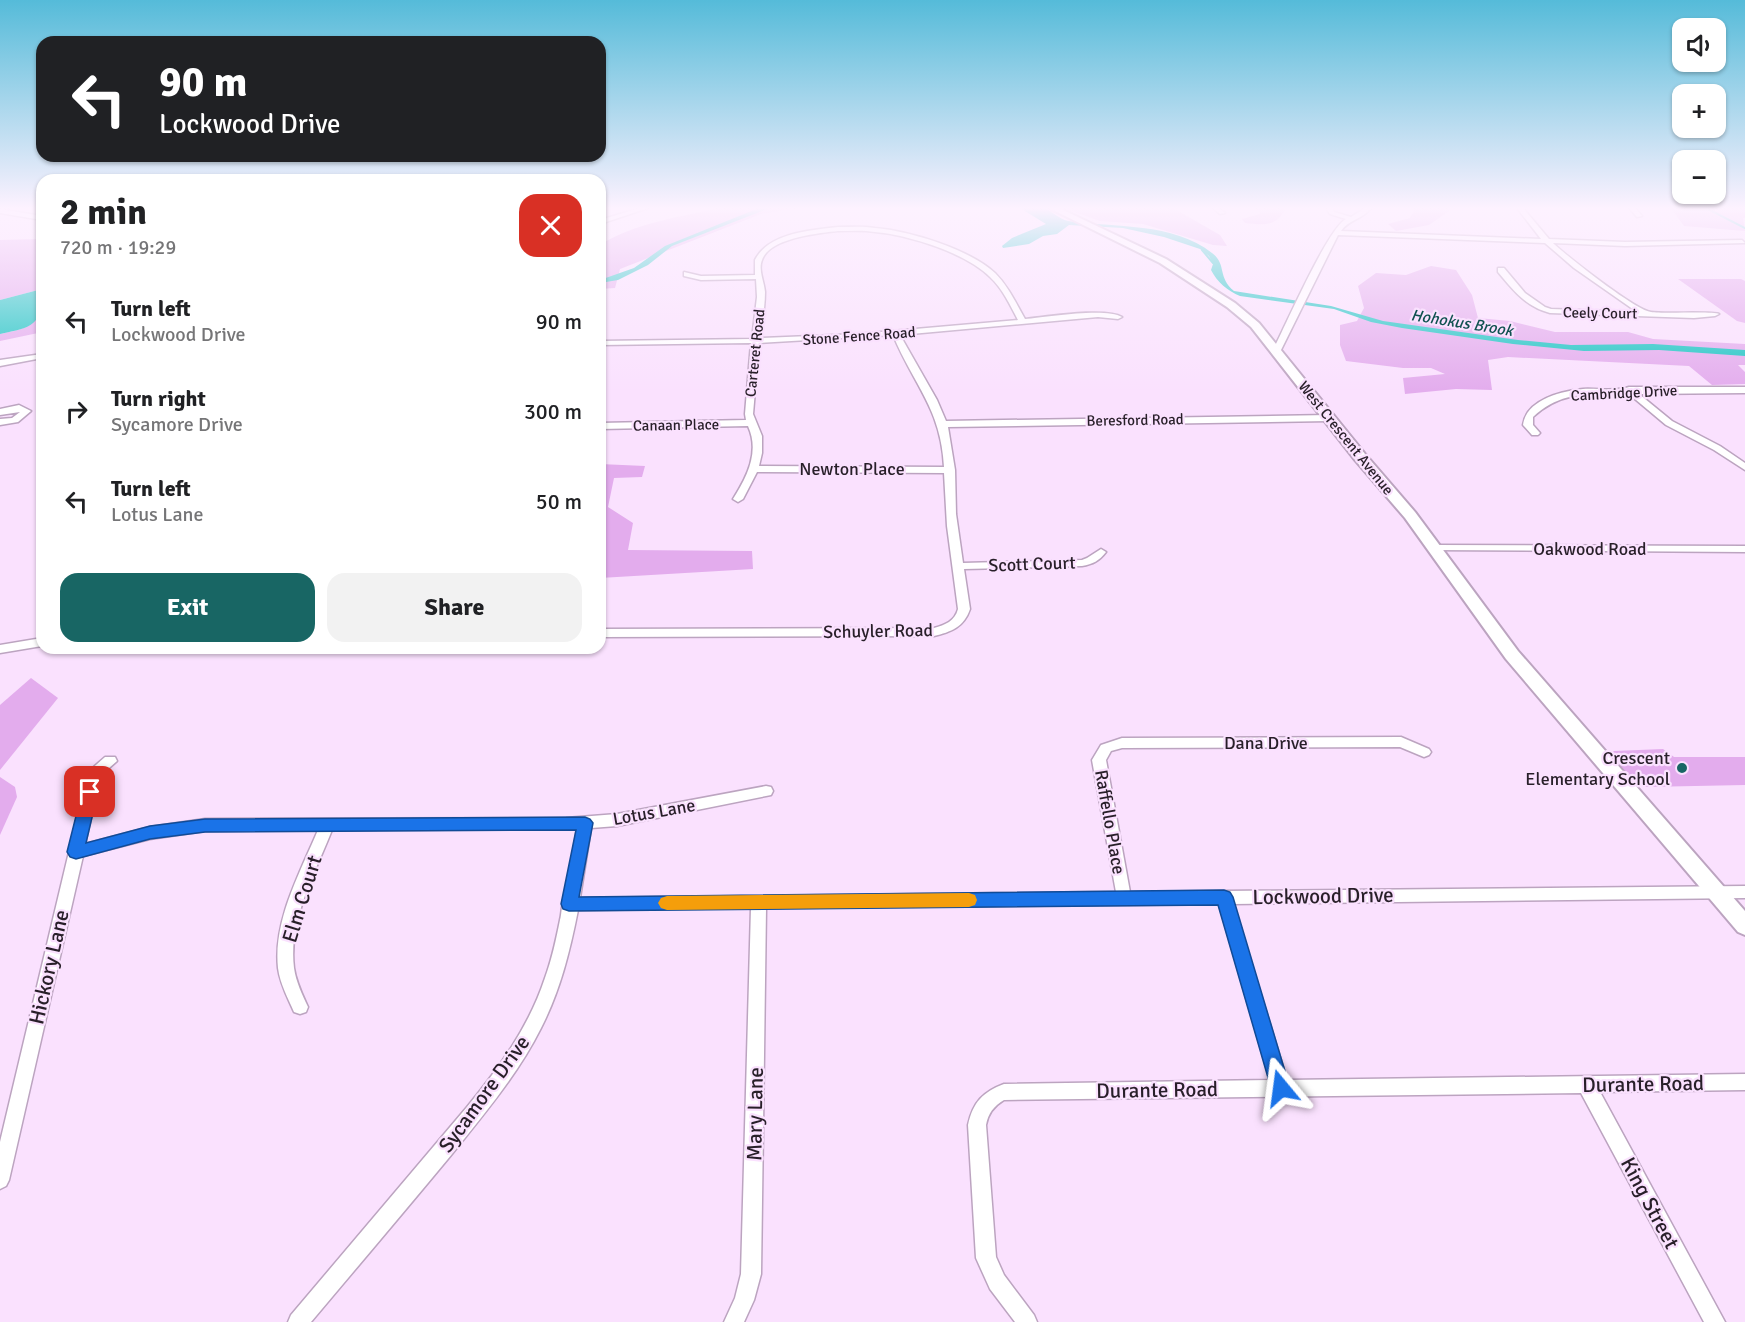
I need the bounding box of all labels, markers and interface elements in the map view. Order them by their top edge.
map controls [1672,18,1726,204]
button: sound [1672,18,1726,72]
text: 90 m [159,57,248,108]
icon: left [60,60,138,138]
button: + [1672,84,1726,138]
text: Lockwood Drive [159,108,341,141]
button: − [1672,150,1726,204]
text: 2 min [60,190,147,235]
button: close [519,194,582,257]
text: 720 m · 19:29 [60,235,176,260]
text: Turn left [111,295,191,322]
street label: Ceely Court [1563,303,1637,323]
icon: left [60,305,93,338]
water label: Hohokus Brook [1409,305,1516,341]
text: 90 m [536,308,582,335]
street label: Carteret Road [741,308,769,398]
text: Lockwood Drive [111,322,246,347]
street label: Stone Fence Road [802,323,916,349]
street label: West Crescent Avenue [1295,377,1397,499]
street label: Cambridge Drive [1570,381,1678,405]
text: Turn right [111,385,206,412]
icon: right [60,395,93,428]
text: 300 m [524,398,582,425]
street label: Beresford Road [1086,410,1184,430]
text: Sycamore Drive [111,412,243,437]
street label: Canaan Place [633,415,719,435]
street label: Newton Place [799,458,905,480]
text: Turn left [111,475,191,502]
icon: left [60,485,93,518]
text: 50 m [536,488,582,515]
text: Lotus Lane [111,502,204,527]
street label: Oakwood Road [1533,538,1647,560]
street label: Scott Court [988,551,1076,577]
button: Exit [60,573,315,642]
button: Share [327,573,582,642]
street label: Schuyler Road [823,619,933,643]
street label: Dana Drive [1224,732,1308,754]
place label: Crescent Elementary School [1525,747,1670,790]
marker: Crescent Elementary School [1675,761,1689,775]
pin [64,766,115,817]
street label: Raffello Place [1090,768,1130,876]
icon: arrive [73,775,106,808]
street label: Lotus Lane [611,794,697,830]
street label: Elm Court [276,852,328,946]
street label: Lockwood Drive [1252,882,1394,910]
street label: Hickory Lane [23,907,75,1027]
street label: Sycamore Drive [433,1030,535,1158]
position arrow [1249,1056,1313,1120]
street label: Mary Lane [741,1067,769,1161]
street label: Durante Road [1582,1070,1704,1098]
street label: Durante Road [1096,1076,1218,1104]
street label: King Street [1615,1153,1685,1253]

